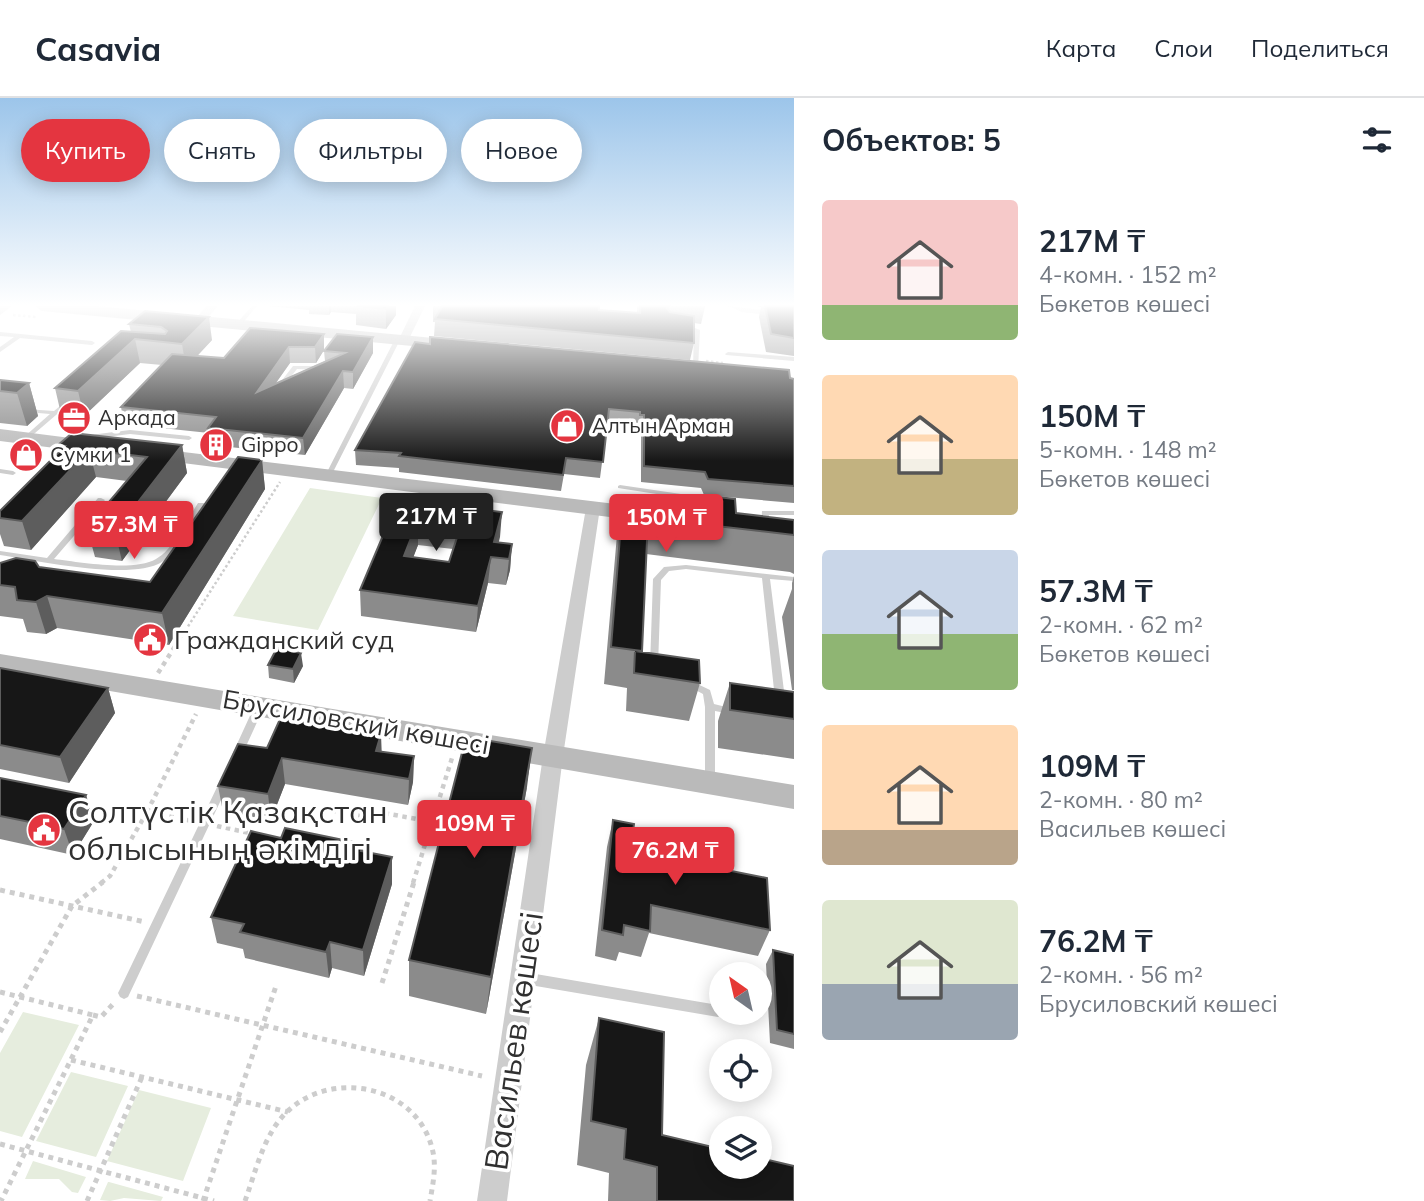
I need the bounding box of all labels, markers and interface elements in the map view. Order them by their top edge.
text: Casavia [35,28,161,69]
text: Карта [1046,33,1116,63]
text: Слои [1154,33,1213,63]
text: Поделиться [1251,33,1389,63]
chip: Купить [21,119,150,182]
chip: Снять [164,119,280,182]
chip: Фильтры [294,119,447,182]
chip: Новое [461,119,582,182]
text: Объектов: 5 [822,121,1001,159]
icon: filters [1358,121,1396,159]
text: 217M ₸ [1039,222,1145,260]
icon: home [878,228,962,312]
text: 4-комн. · 152 m² [1039,260,1217,289]
text: Бөкетов көшесі [1039,289,1210,318]
text: 150M ₸ [1039,397,1145,435]
office icon: Аркада [55,399,93,437]
icon: home [878,403,962,487]
place label: Аркада [98,404,176,430]
shop icon: Алтын Арман [548,407,586,445]
place label: Алтын Арман [592,412,731,438]
building icon: Gippo [197,426,235,464]
place label: Gippo [241,431,299,457]
text: 5-комн. · 148 m² [1039,435,1217,464]
shop icon: Сумки 1 [7,436,45,474]
place label: Сумки 1 [50,441,131,467]
text: Бөкетов көшесі [1039,464,1210,493]
pin: 217M ₸ [379,494,493,553]
pin: 150M ₸ [609,494,723,554]
text: 217M ₸ [395,501,477,530]
pin: 57.3M ₸ [69,502,199,561]
text: 150M ₸ [625,502,707,531]
text: 57.3M ₸ [90,509,178,538]
text: 57.3M ₸ [1039,572,1153,610]
icon: home [878,578,962,662]
text: 2-комн. · 62 m² [1039,610,1203,639]
public building icon: Гражданский суд [131,621,169,659]
place label: Гражданский суд [174,623,394,656]
text: Бөкетов көшесі [1039,639,1210,668]
street label: Брусиловский көшесі [220,682,492,761]
text: 109M ₸ [1039,747,1145,785]
icon: home [878,753,962,837]
text: 2-комн. · 80 m² [1039,785,1203,814]
place label: Солтүстік Қазақстан облысының әкімдігі [68,791,388,868]
pin: 109M ₸ [417,800,531,860]
text: 109M ₸ [433,808,515,837]
public building icon: Солтүстік Қазақстан облысының әкімдігі [25,811,63,849]
text: Васильев көшесі [1039,814,1226,843]
pin: 76.2M ₸ [610,828,740,887]
text: 76.2M ₸ [631,835,719,864]
street label: Васильев көшесі [475,909,551,1173]
text: 76.2M ₸ [1039,922,1153,960]
icon: home [878,928,962,1012]
text: 2-комн. · 56 m² [1039,960,1203,989]
north arrow [709,962,772,1026]
map controls [709,962,772,1179]
text: Брусиловский көшесі [1039,989,1278,1018]
button: locate [709,1039,772,1102]
button: layers [709,1116,772,1179]

